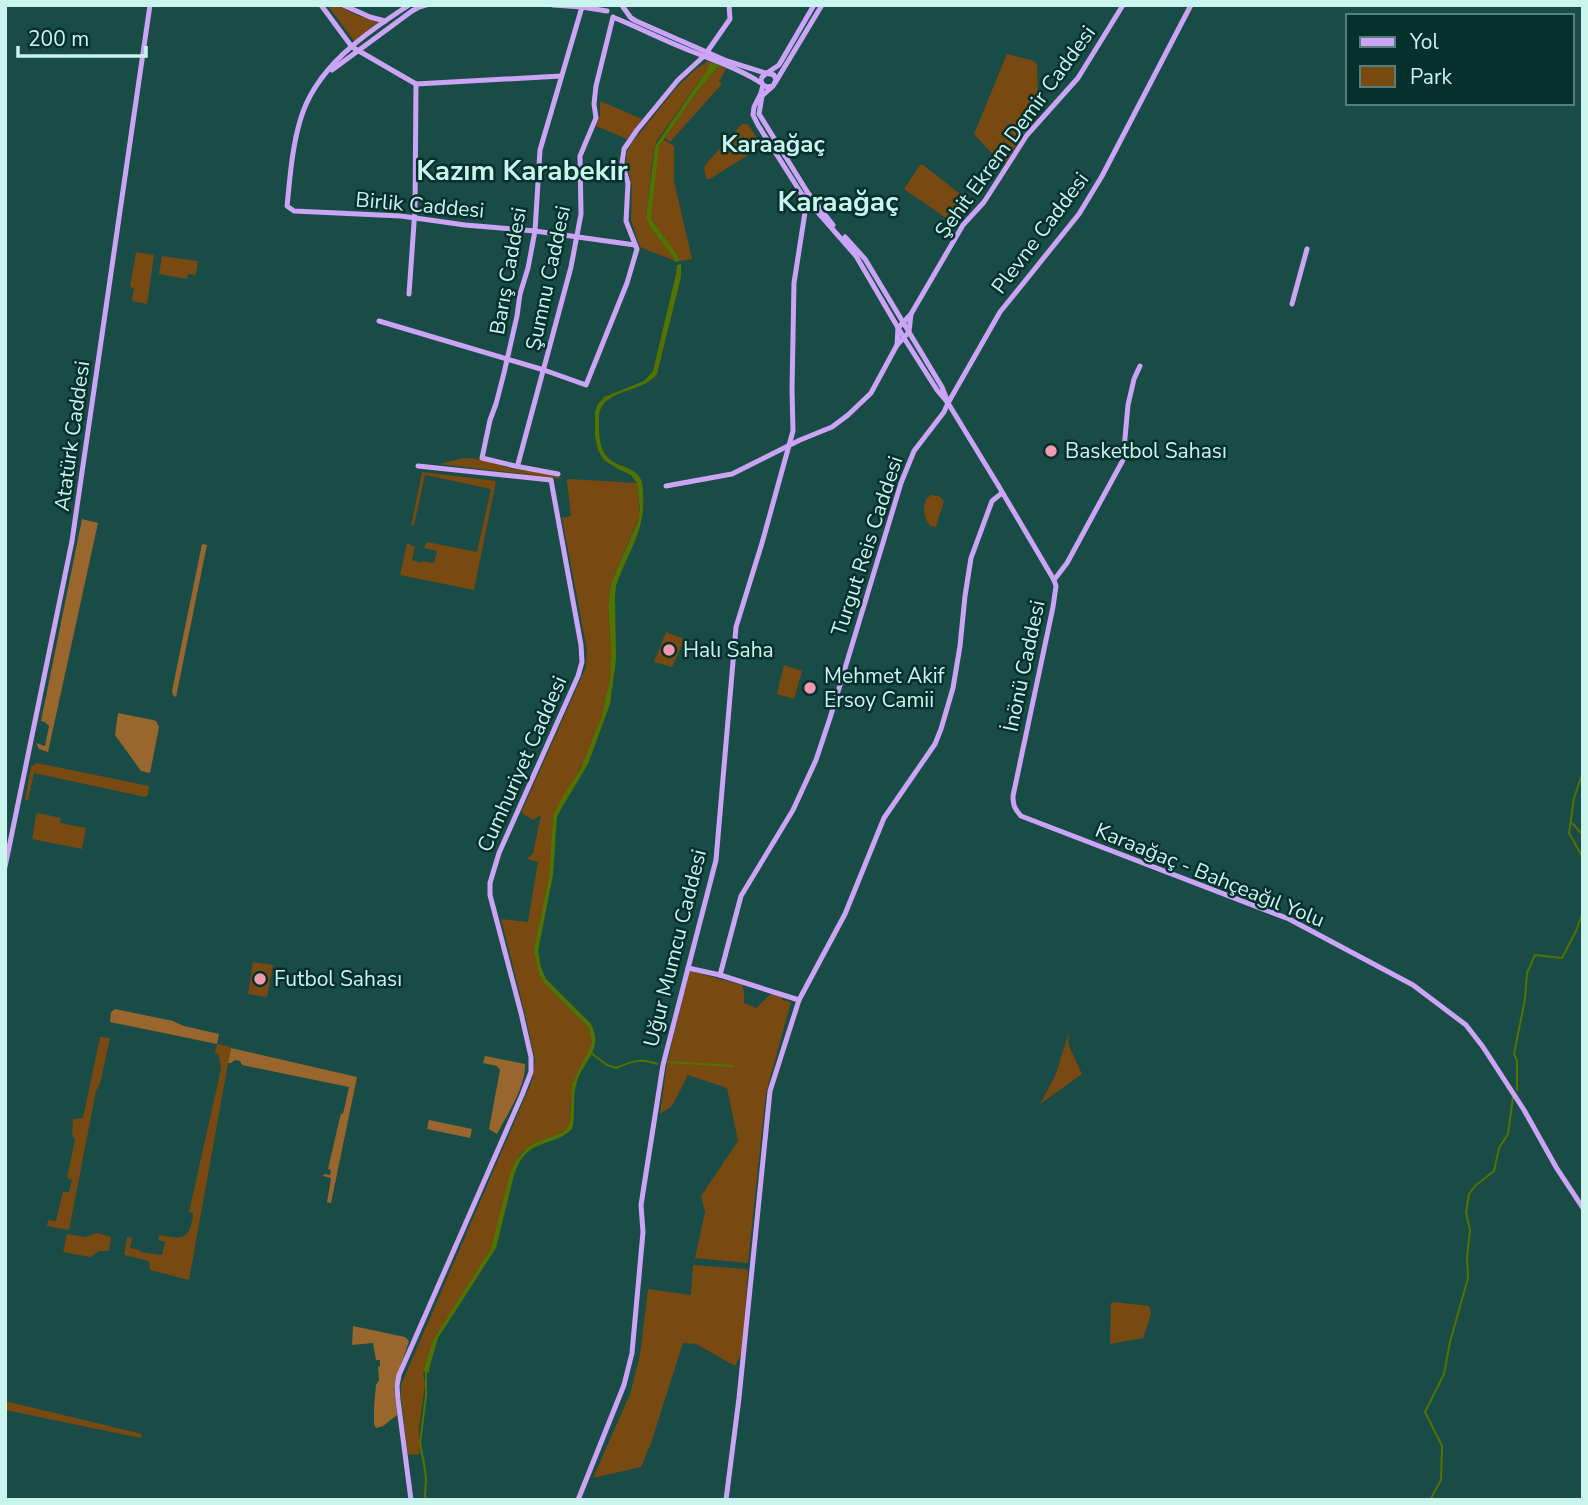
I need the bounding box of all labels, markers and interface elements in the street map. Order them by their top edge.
scale bar [18,14,145,58]
legend [1346,14,1574,105]
street label: Şehit Ekrem Demir Caddesi [928,20,1102,244]
text: 200 m [28,25,89,53]
text: Yol [1409,28,1440,56]
text: Park [1410,63,1452,91]
district label: Karaağaç [721,128,825,160]
district label: Kazım Karabekir [416,152,628,190]
street label: Plevne Caddesi [985,167,1095,299]
district label: Karaağaç [778,183,898,221]
street label: Birlik Caddesi [354,185,486,225]
street label: Şumnu Caddesi [519,203,577,353]
street label: Barış Caddesi [483,205,533,337]
street label: Atatürk Caddesi [48,359,96,513]
place label: Basketbol Sahası [1065,437,1227,465]
marker: Basketbol Sahası [1043,443,1059,459]
street label: Turgut Reis Caddesi [825,452,909,640]
street label: İnönü Caddesi [996,598,1052,734]
place label: Halı Saha [683,636,774,664]
marker: Halı Saha [661,642,677,658]
place label: Mehmet Akif Ersoy Camii [824,662,946,714]
street label: Cumhuriyet Caddesi [471,672,573,856]
marker: Mehmet Akif Ersoy Camii [802,680,818,696]
street label: Karaağaç - Bahçeağıl Yolu [1091,816,1329,934]
street label: Uğur Mumcu Caddesi [637,846,713,1050]
place label: Futbol Sahası [274,965,402,993]
marker: Futbol Sahası [252,971,268,987]

